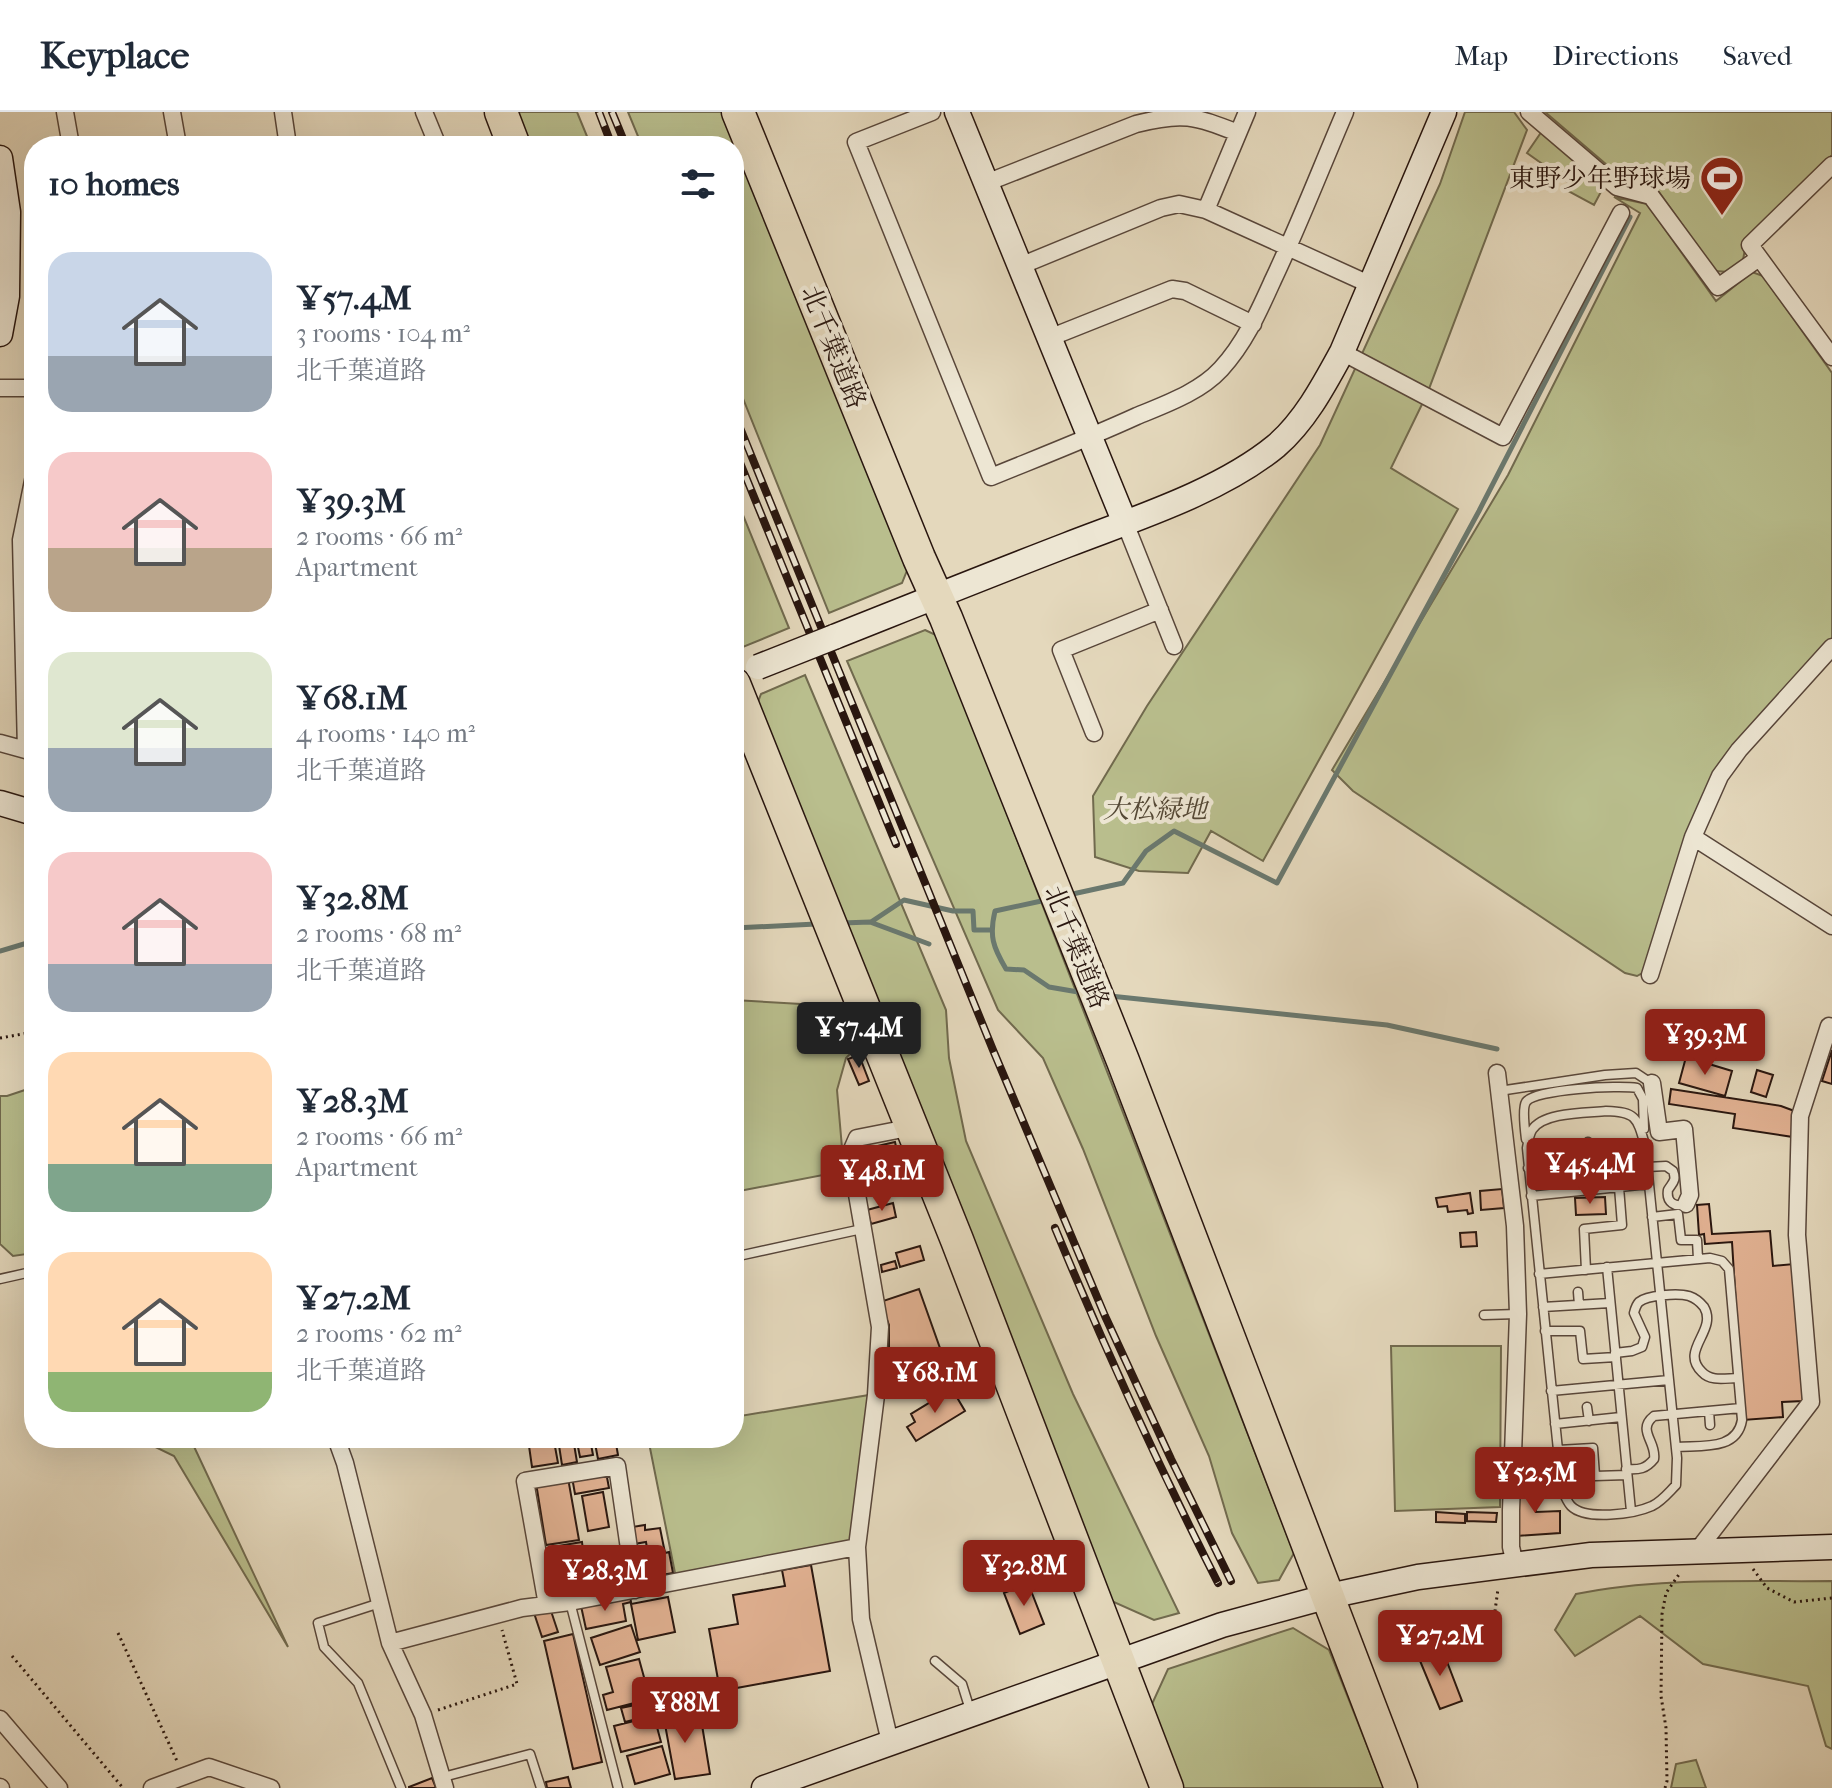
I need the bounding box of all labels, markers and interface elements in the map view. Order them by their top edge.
text: Keyplace [40,33,189,78]
text: Map [1455,39,1508,72]
text: Directions [1552,39,1679,72]
text: Saved [1723,39,1792,72]
sports icon: 東野少年野球場 [1698,154,1746,217]
icon: filters [676,162,720,206]
place label: 東野少年野球場 [1509,163,1691,194]
text: 10 homes [48,164,179,204]
text: ¥57.4M [296,278,412,318]
street label: 北千葉道路 [795,281,872,413]
icon: home [112,284,208,380]
text: 3 rooms · 104 m² [296,318,470,349]
text: 北千葉道路 [296,355,426,386]
text: ¥39.3M [296,481,406,521]
icon: home [112,484,208,580]
text: 2 rooms · 66 m² [296,521,462,552]
text: Apartment [296,552,418,583]
text: ¥68.1M [296,678,408,718]
icon: home [112,684,208,780]
text: 4 rooms · 140 m² [296,718,475,749]
text: 北千葉道路 [296,755,426,786]
park label: 大松緑地 [1103,794,1210,825]
text: ¥32.8M [296,878,409,918]
street label: 北千葉道路 [1038,881,1115,1013]
icon: home [112,884,208,980]
text: 2 rooms · 68 m² [296,918,461,949]
text: 北千葉道路 [296,955,426,986]
pin: ¥57.4M [794,1002,924,1070]
pin: ¥39.3M [1640,1009,1770,1077]
text: ¥57.4M [815,1012,903,1043]
text: ¥39.3M [1663,1019,1747,1050]
text: ¥28.3M [296,1081,409,1121]
icon: home [112,1084,208,1180]
text: 2 rooms · 66 m² [296,1121,462,1152]
pin: ¥45.4M [1525,1138,1655,1206]
pin: ¥48.1M [817,1145,947,1213]
text: ¥45.4M [1545,1148,1635,1179]
text: Apartment [296,1152,418,1183]
text: ¥48.1M [839,1155,925,1186]
text: ¥27.2M [296,1278,411,1318]
icon: home [112,1284,208,1380]
text: 2 rooms · 62 m² [296,1318,462,1349]
pin: ¥68.1M [870,1347,1000,1415]
text: 北千葉道路 [296,1355,426,1386]
text: ¥68.1M [892,1357,978,1388]
pin: ¥52.5M [1470,1447,1600,1515]
text: ¥52.5M [1493,1457,1577,1488]
pin: ¥32.8M [959,1540,1089,1608]
pin: ¥28.3M [540,1545,670,1613]
text: ¥32.8M [981,1550,1067,1581]
text: ¥28.3M [562,1555,648,1586]
pin: ¥27.2M [1375,1610,1505,1678]
text: ¥27.2M [1396,1620,1484,1651]
pin: ¥88M [638,1677,732,1745]
text: ¥88M [650,1687,720,1718]

